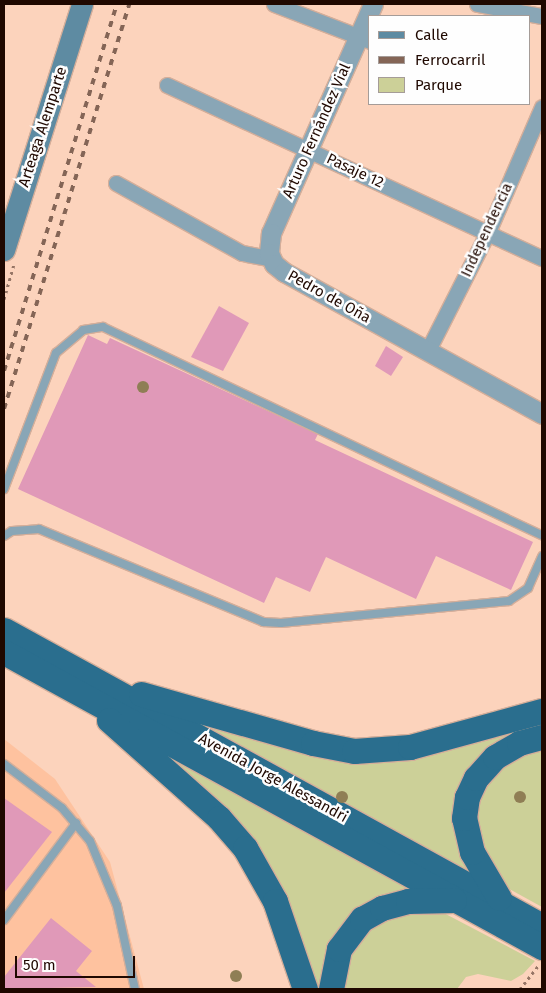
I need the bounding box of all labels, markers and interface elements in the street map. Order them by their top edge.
legend [368,15,531,105]
text: Calle [415,26,448,44]
text: Ferrocarril [415,51,485,69]
street label: Arturo Fernández Vial [279,61,355,201]
street label: Arteaga Alemparte [15,65,71,189]
text: Parque [415,76,462,94]
street label: Pasaje 12 [324,150,386,192]
street label: Independencia [457,180,517,280]
street label: Pedro de Oña [284,267,374,327]
street label: Avenida Jorge Alessandri [195,730,351,826]
scale bar [18,946,138,978]
text: 50 m [23,956,56,974]

